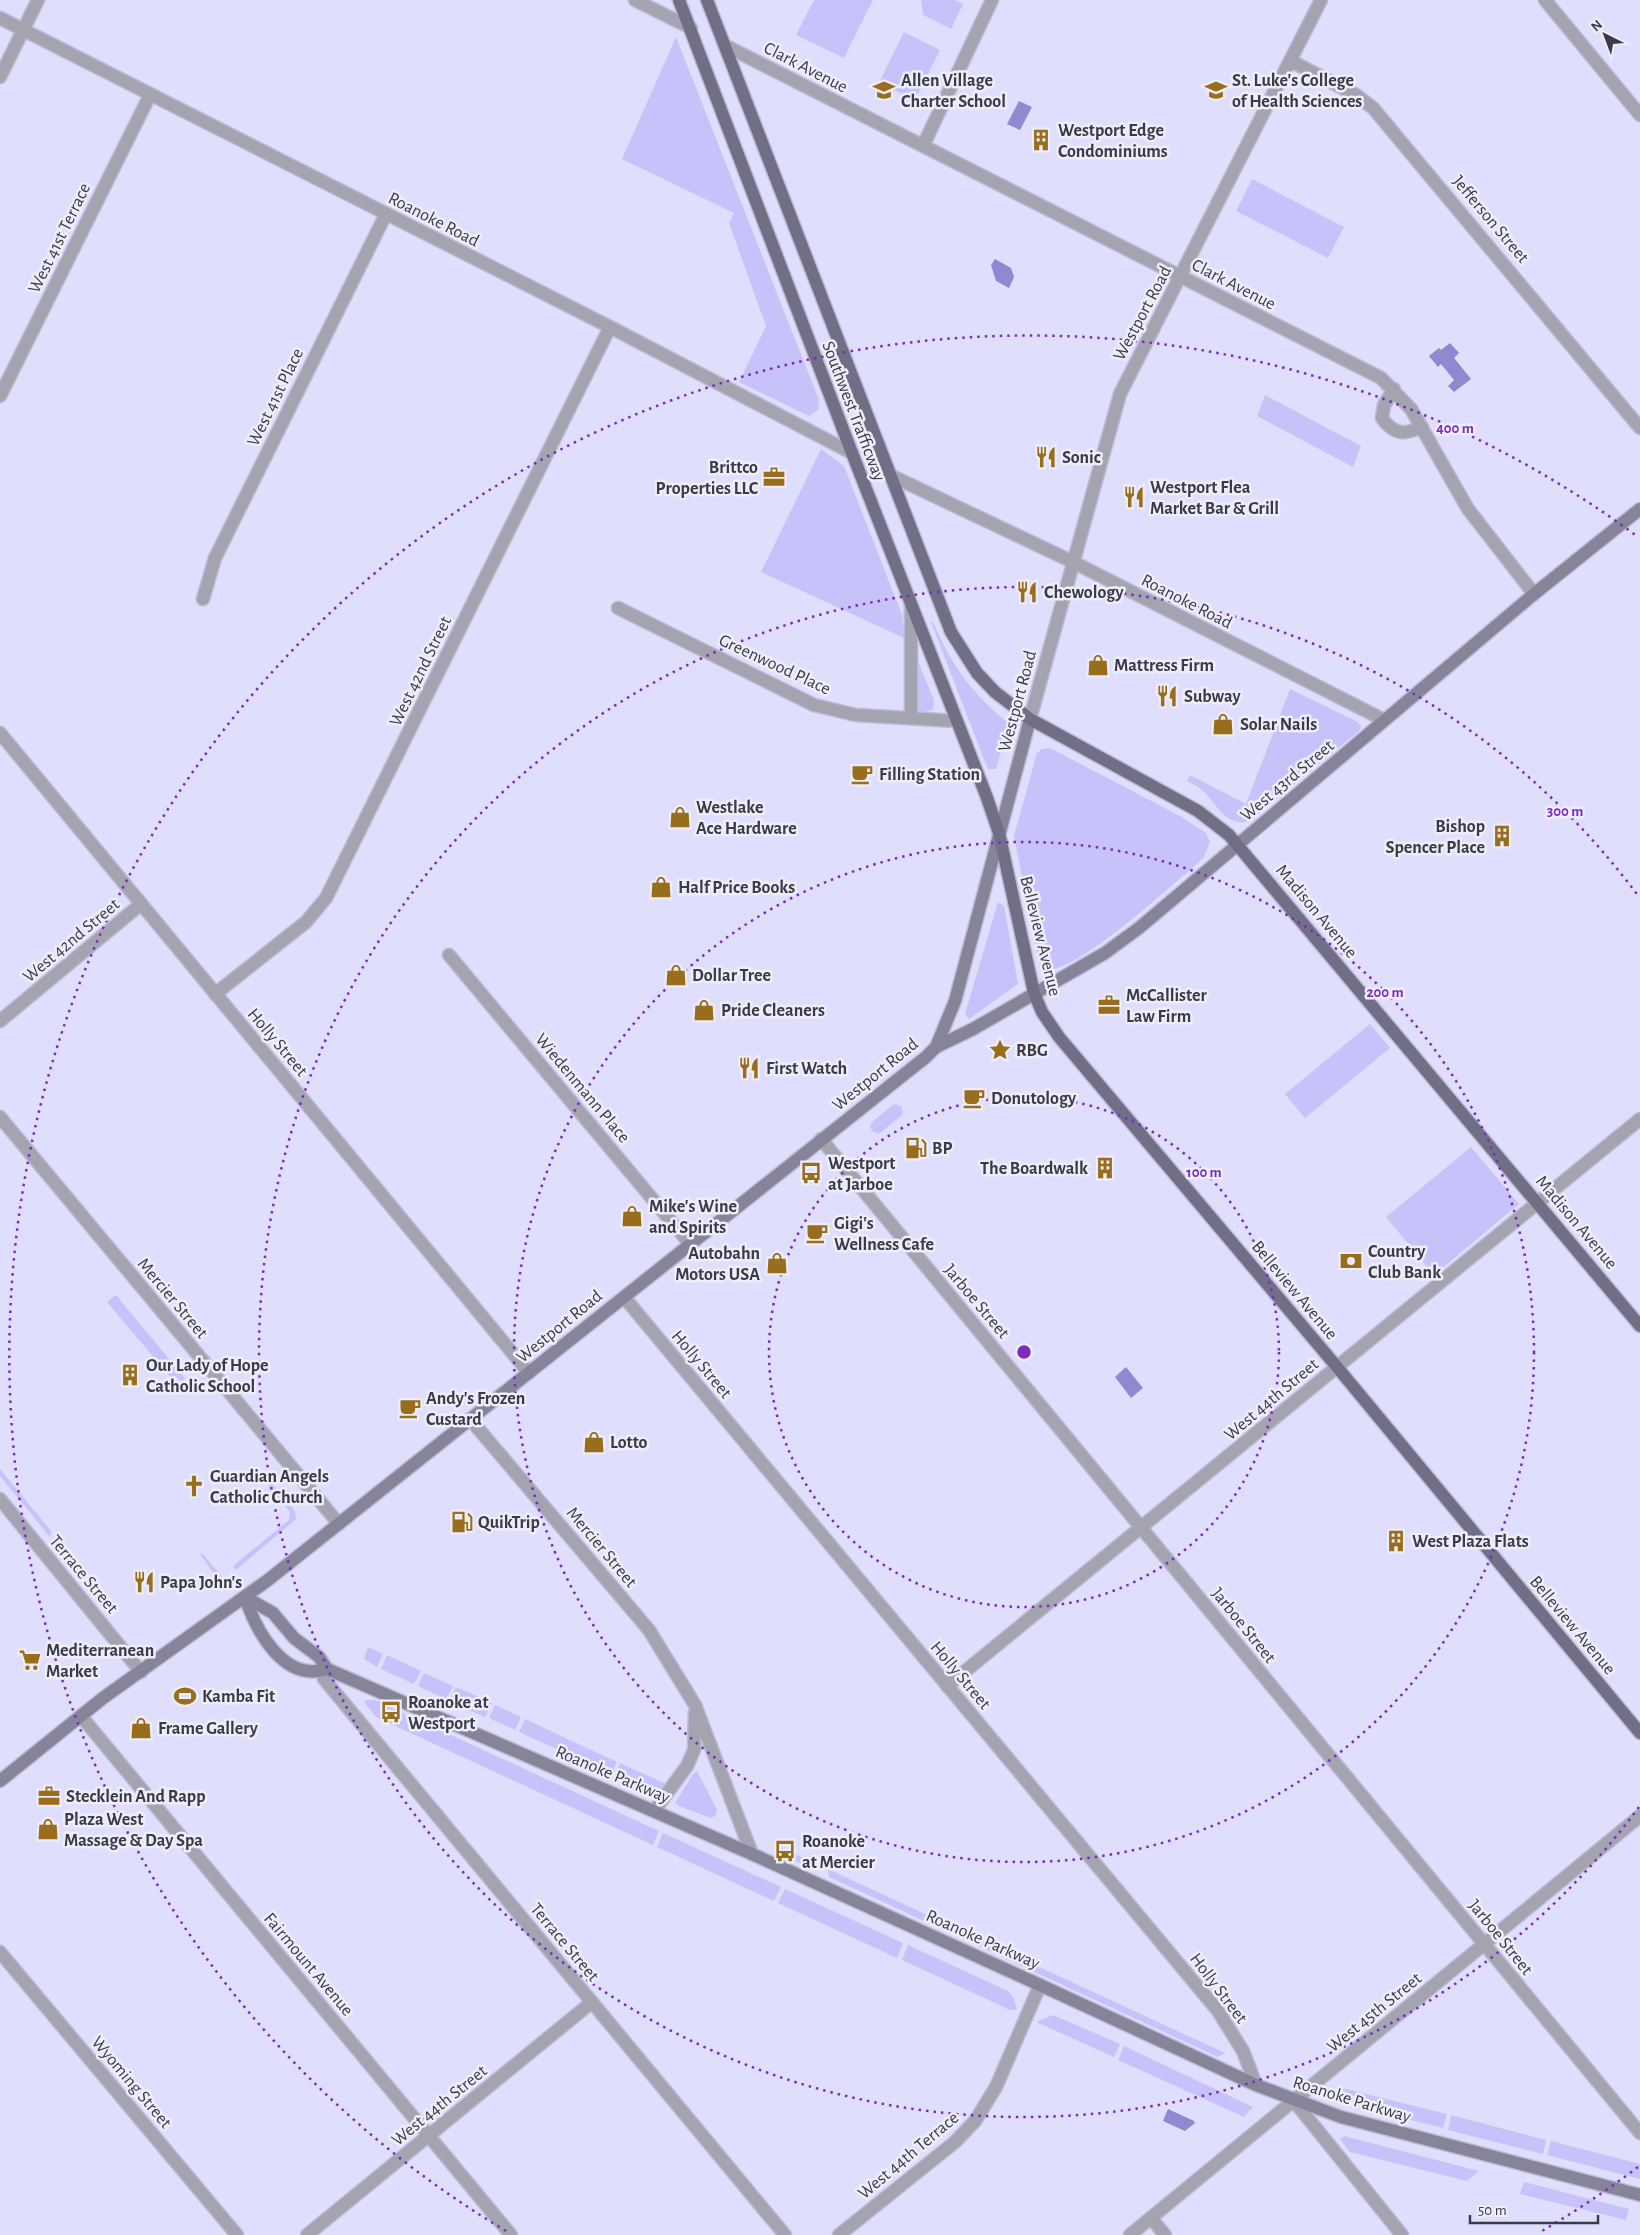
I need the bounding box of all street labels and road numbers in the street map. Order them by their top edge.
street label: Clark Avenue [761,39,850,97]
street label: Jefferson Street [1449,172,1532,267]
street label: West 41st Terrace [25,181,94,296]
street label: Roanoke Road [385,189,482,250]
street label: Clark Avenue [1189,256,1278,314]
street label: Westport Road [1110,263,1175,364]
street label: Southwest Trafficway [818,339,888,484]
street label: West 41st Place [244,346,307,449]
street label: Roanoke Road [1138,571,1235,632]
street label: West 42nd Street [387,613,455,729]
street label: Greenwood Place [716,631,833,699]
street label: Westport Road [996,649,1040,754]
street label: West 43rd Street [1238,737,1338,825]
street label: Madison Avenue [1272,861,1360,962]
street label: Belleview Avenue [1016,874,1064,998]
street label: West 42nd Street [20,895,123,986]
street label: Holly Street [244,1005,311,1080]
street label: Wiedenmann Place [531,1030,633,1147]
street label: Westport Road [829,1035,922,1115]
street label: Madison Avenue [1532,1172,1620,1273]
street label: Belleview Avenue [1248,1238,1341,1343]
street label: Mercier Street [134,1255,211,1342]
street label: Jarboe Street [940,1261,1013,1342]
street label: Westport Road [513,1287,606,1367]
street label: Holly Street [668,1327,735,1402]
street label: West 44th Street [1221,1355,1322,1444]
street label: Mercier Street [563,1504,640,1591]
street label: Terrace Street [45,1532,121,1617]
street label: Belleview Avenue [1526,1573,1619,1678]
street label: Jarboe Street [1208,1585,1279,1667]
street label: Holly Street [927,1638,994,1713]
street label: Roanoke Parkway [553,1743,673,1807]
street label: Jarboe Street [1465,1897,1536,1979]
street label: Terrace Street [526,1900,602,1985]
street label: Roanoke Parkway [923,1907,1042,1973]
street label: Fairmount Avenue [260,1910,356,2020]
street label: Holly Street [1186,1950,1250,2027]
street label: West 45th Street [1324,1969,1425,2056]
street label: Wyoming Street [88,2033,175,2132]
street label: West 44th Street [389,2062,491,2149]
street label: Roanoke Parkway [1291,2073,1413,2127]
street label: West 44th Terrace [855,2109,962,2203]

